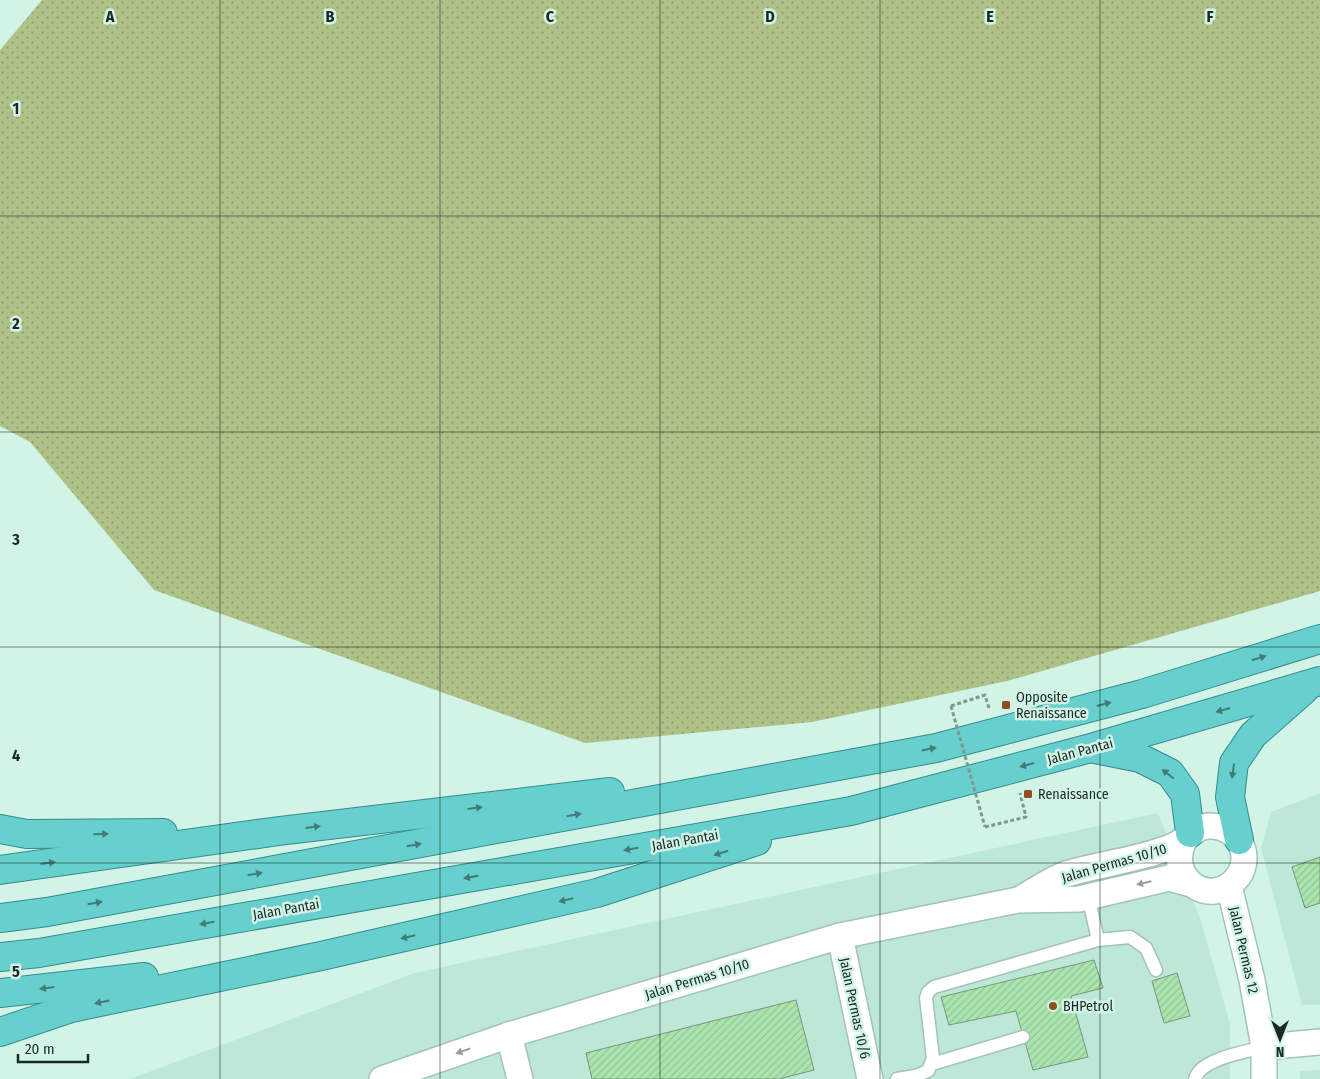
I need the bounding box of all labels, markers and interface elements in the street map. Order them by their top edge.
text: A [105,7,115,26]
text: B [326,7,335,26]
text: C [546,7,555,26]
text: D [765,7,775,26]
text: E [986,7,994,26]
text: F [1206,7,1214,26]
text: 1 [13,99,19,118]
text: 2 [11,314,20,333]
text: 3 [11,530,20,549]
one-way arrow [1252,653,1267,661]
place label: Opposite Renaissance [1016,689,1087,722]
marker: Opposite Renaissance [1000,699,1012,711]
one-way arrow [1096,700,1111,708]
one-way arrow [1215,706,1230,714]
street label: Jalan Pantai [1045,735,1115,768]
one-way arrow [922,745,938,753]
text: 4 [12,746,20,765]
one-way arrow [1020,761,1035,769]
one-way arrow [1229,763,1237,779]
one-way arrow [1161,768,1174,779]
place label: Renaissance [1038,786,1109,803]
marker: Renaissance [1022,788,1034,800]
one-way arrow [467,804,483,812]
one-way arrow [567,811,583,819]
one-way arrow [306,823,322,831]
street label: Jalan Pantai [650,826,720,855]
one-way arrow [93,829,109,837]
one-way arrow [407,840,423,848]
street label: Jalan Permas 10/10 [1060,840,1169,887]
one-way arrow [622,846,638,854]
one-way arrow [714,850,729,857]
one-way arrow [41,859,57,867]
one-way arrow [247,870,262,878]
one-way arrow [462,874,478,882]
one-way arrow [1137,879,1152,887]
street label: Jalan Pantai [251,895,321,924]
one-way arrow [558,897,574,905]
one-way arrow [87,899,103,907]
street label: Jalan Permas 12 [1225,905,1262,995]
one-way arrow [199,920,215,928]
one-way arrow [400,933,415,941]
street label: Jalan Permas 10/10 [643,955,751,1003]
street label: Jalan Permas 10/6 [835,956,874,1060]
text: 5 [12,962,20,981]
one-way arrow [39,984,55,992]
one-way arrow [94,998,110,1006]
place label: BHPetrol [1063,998,1113,1015]
marker: BHPetrol [1047,1000,1059,1012]
north arrow [1255,1014,1305,1064]
scale bar [18,1032,88,1064]
text: 20 m [25,1040,55,1058]
text: N [1276,1043,1284,1060]
one-way arrow [455,1047,470,1055]

